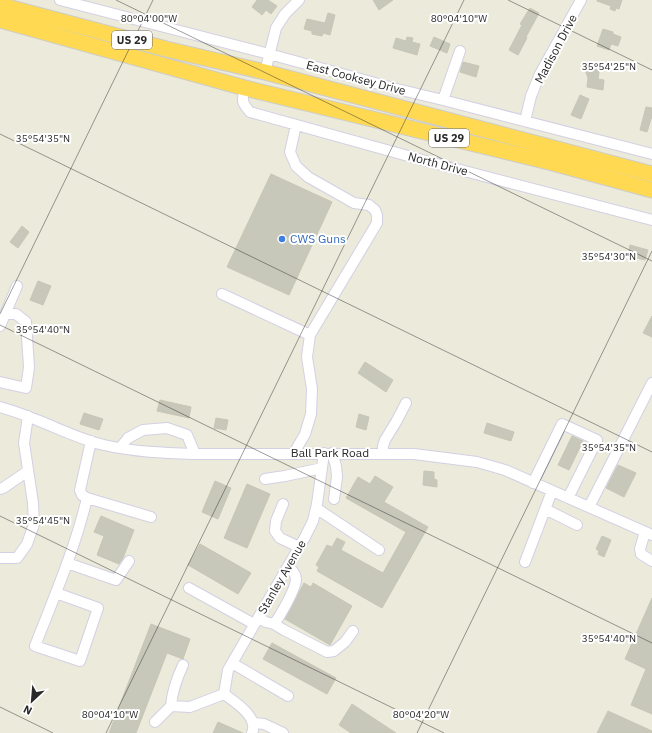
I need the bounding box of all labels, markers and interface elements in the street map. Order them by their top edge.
street label: Madison Drive [531,11,580,86]
text: 80°04'00"W [121,12,177,25]
text: 80°04'10"W [431,12,487,25]
road number: US 29 [112,31,152,49]
street label: East Cooksey Drive [305,57,408,98]
text: 35°54'25"N [582,60,636,73]
road number: US 29 [429,129,469,147]
text: 35°54'35"N [16,132,70,145]
street label: North Drive [407,148,470,179]
place label: CWS Guns [290,231,346,246]
marker: CWS Guns [277,234,287,244]
text: 35°54'30"N [582,250,636,263]
text: 35°54'40"N [16,323,70,336]
text: 35°54'35"N [582,441,636,454]
street label: Ball Park Road [291,445,369,460]
text: 35°54'45"N [16,514,70,527]
street label: Stanley Avenue [254,537,309,616]
text: 35°54'40"N [582,632,636,645]
north arrow [12,681,52,721]
text: N [21,702,34,718]
text: 80°04'10"W [82,708,138,721]
text: 80°04'20"W [393,708,449,721]

